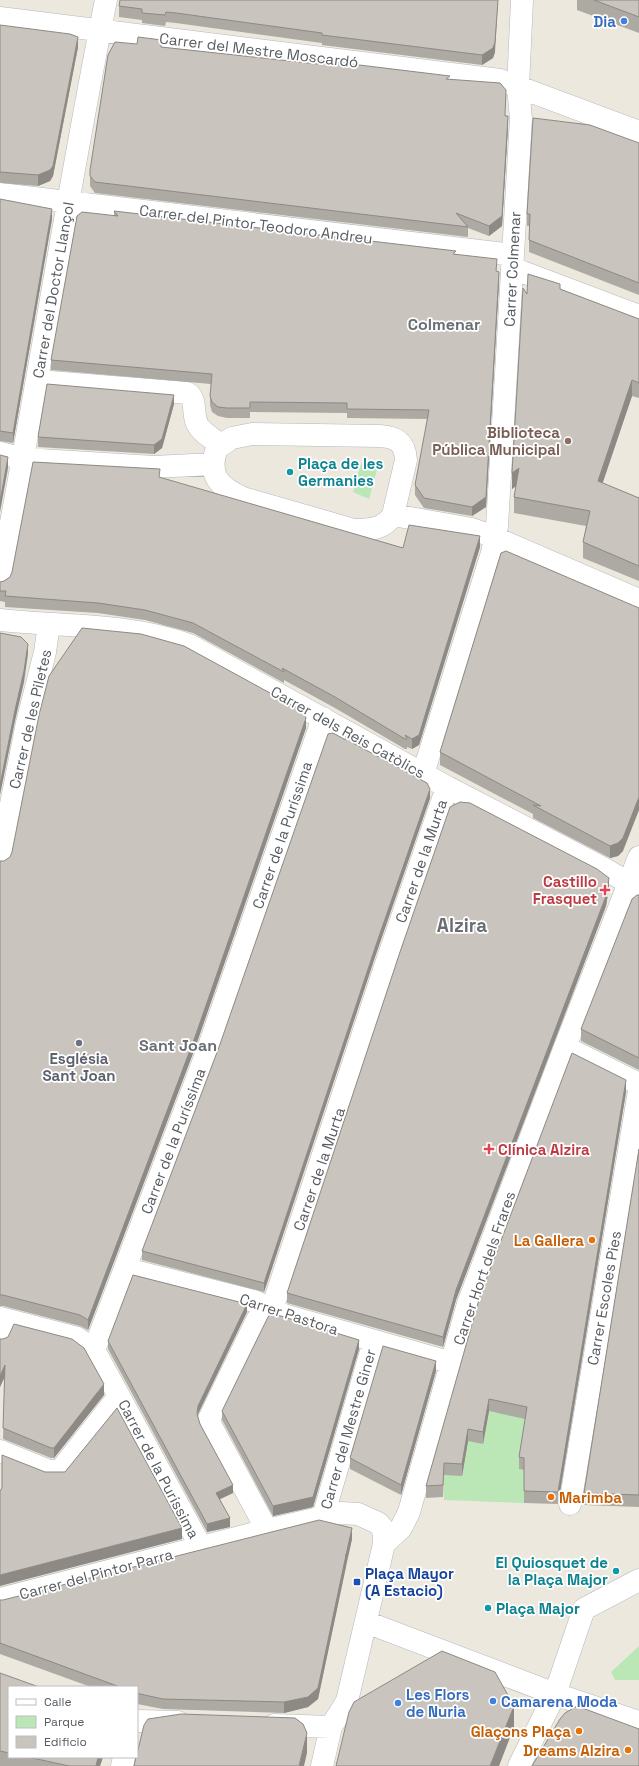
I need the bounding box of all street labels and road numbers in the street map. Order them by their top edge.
street label: Carrer del Mestre Moscardó [158,28,360,72]
street label: Carrer del Doctor Llançol [28,200,78,380]
street label: Carrer del Pintor Teodoro Andreu [138,200,374,248]
street label: Carrer Colmenar [499,210,525,327]
street label: Carrer de les Piletes [5,647,55,791]
street label: Carrer dels Reis Catòlics [268,682,428,782]
street label: Carrer de la Puríssima [248,758,316,911]
street label: Carrer de la Murta [391,796,451,925]
street label: Carrer de la Puríssima [136,1065,210,1217]
street label: Carrer de la Murta [289,1104,349,1233]
street label: Carrer Hort dels Frares [449,1188,519,1347]
street label: Carrer Escoles Pies [583,1229,625,1367]
street label: Carrer Pastora [237,1289,341,1339]
street label: Carrer del Mestre Giner [316,1346,380,1511]
street label: Carrer de la Puríssima [114,1396,204,1542]
street label: Carrer del Pintor Parra [17,1544,175,1604]

